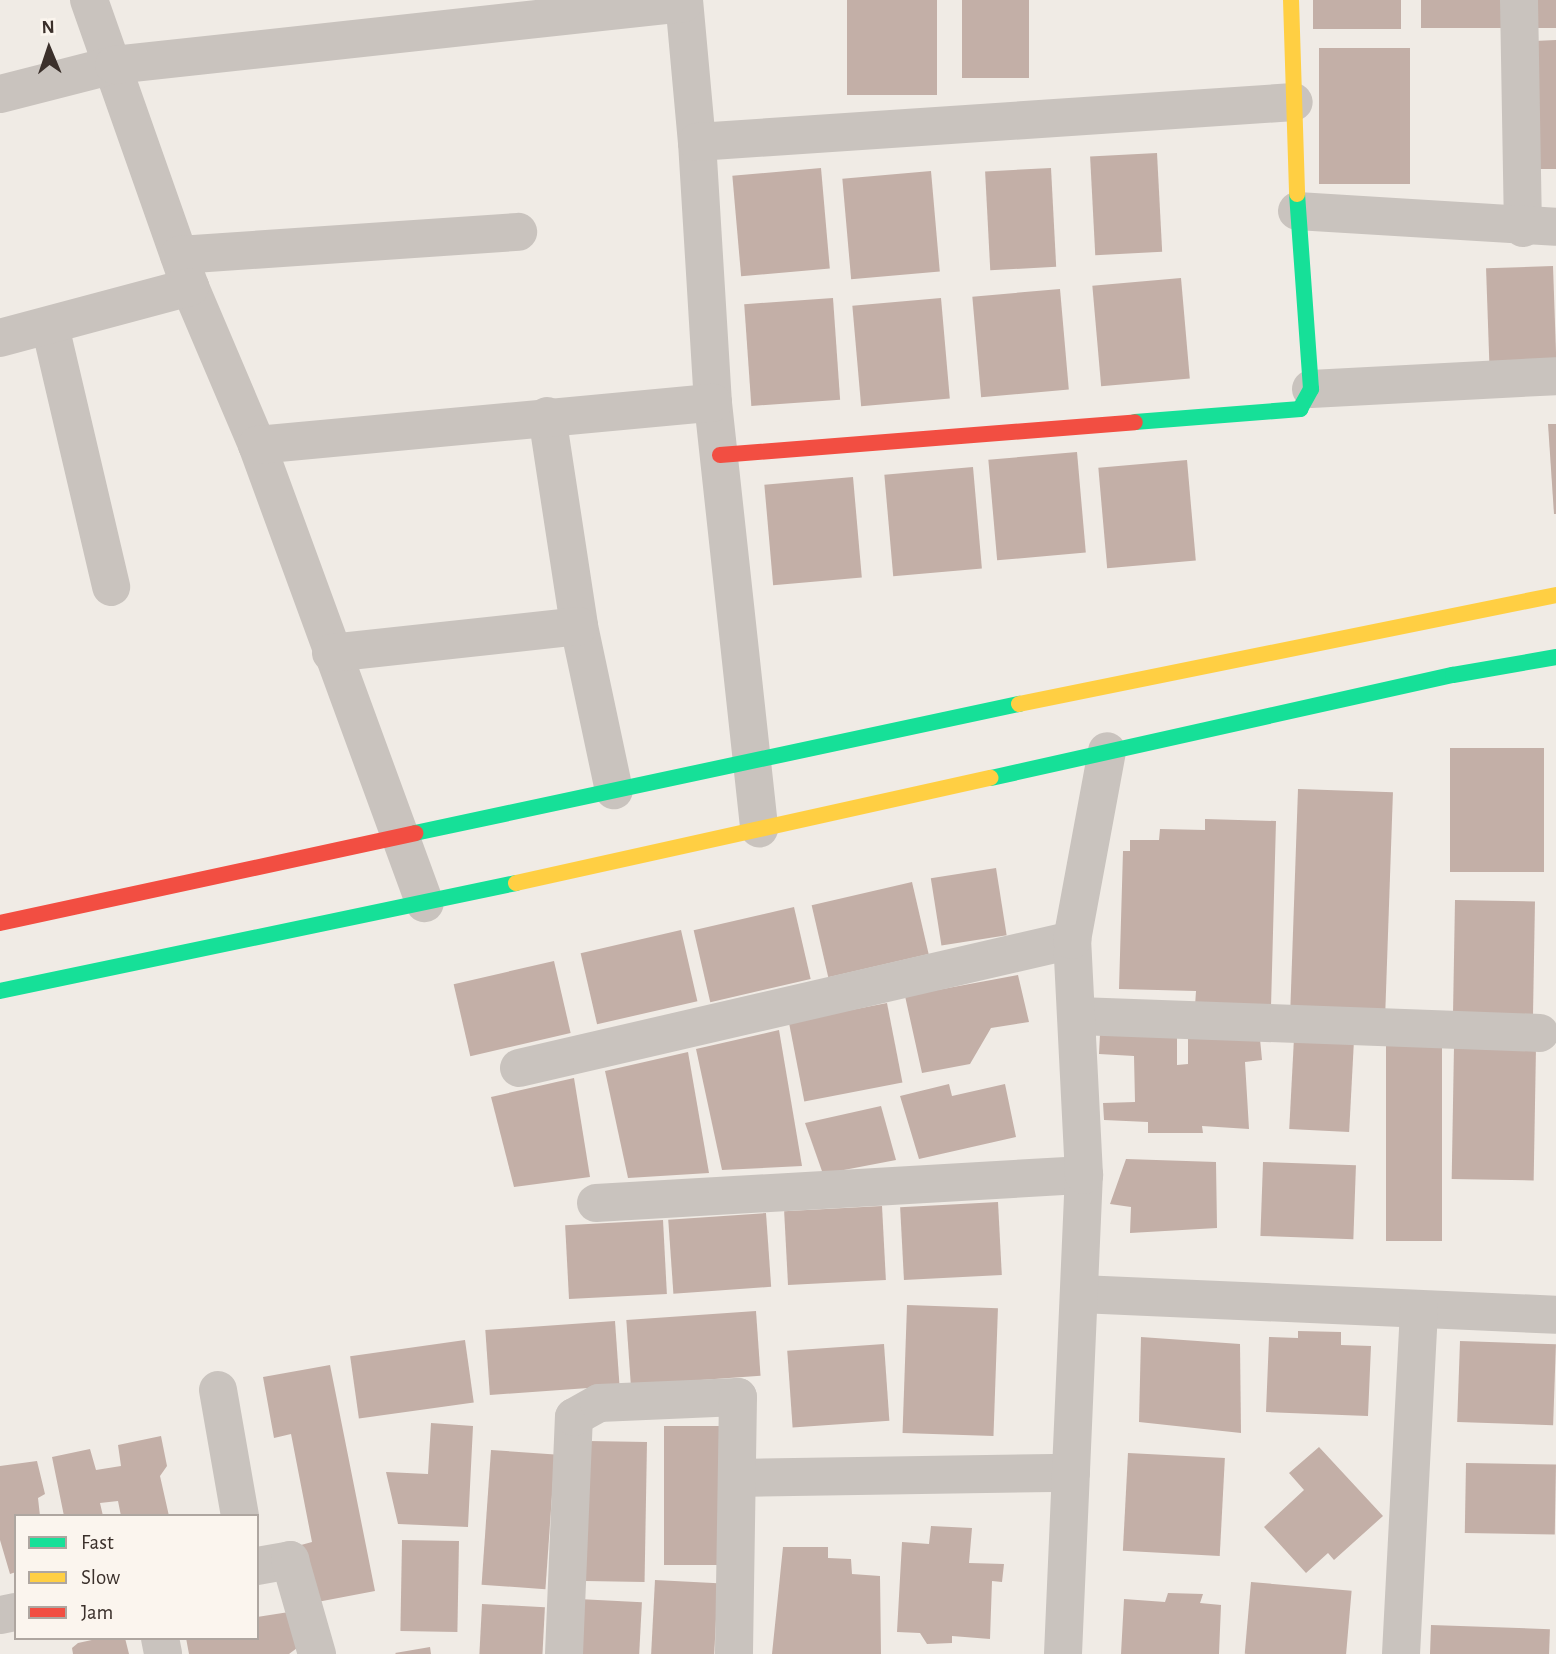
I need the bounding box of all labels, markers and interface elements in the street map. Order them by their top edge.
north arrow [14,14,84,84]
text: N [41,18,55,37]
legend [14,1514,259,1640]
text: Fast [81,1532,114,1553]
text: Slow [81,1567,120,1588]
text: Jam [81,1602,113,1623]

